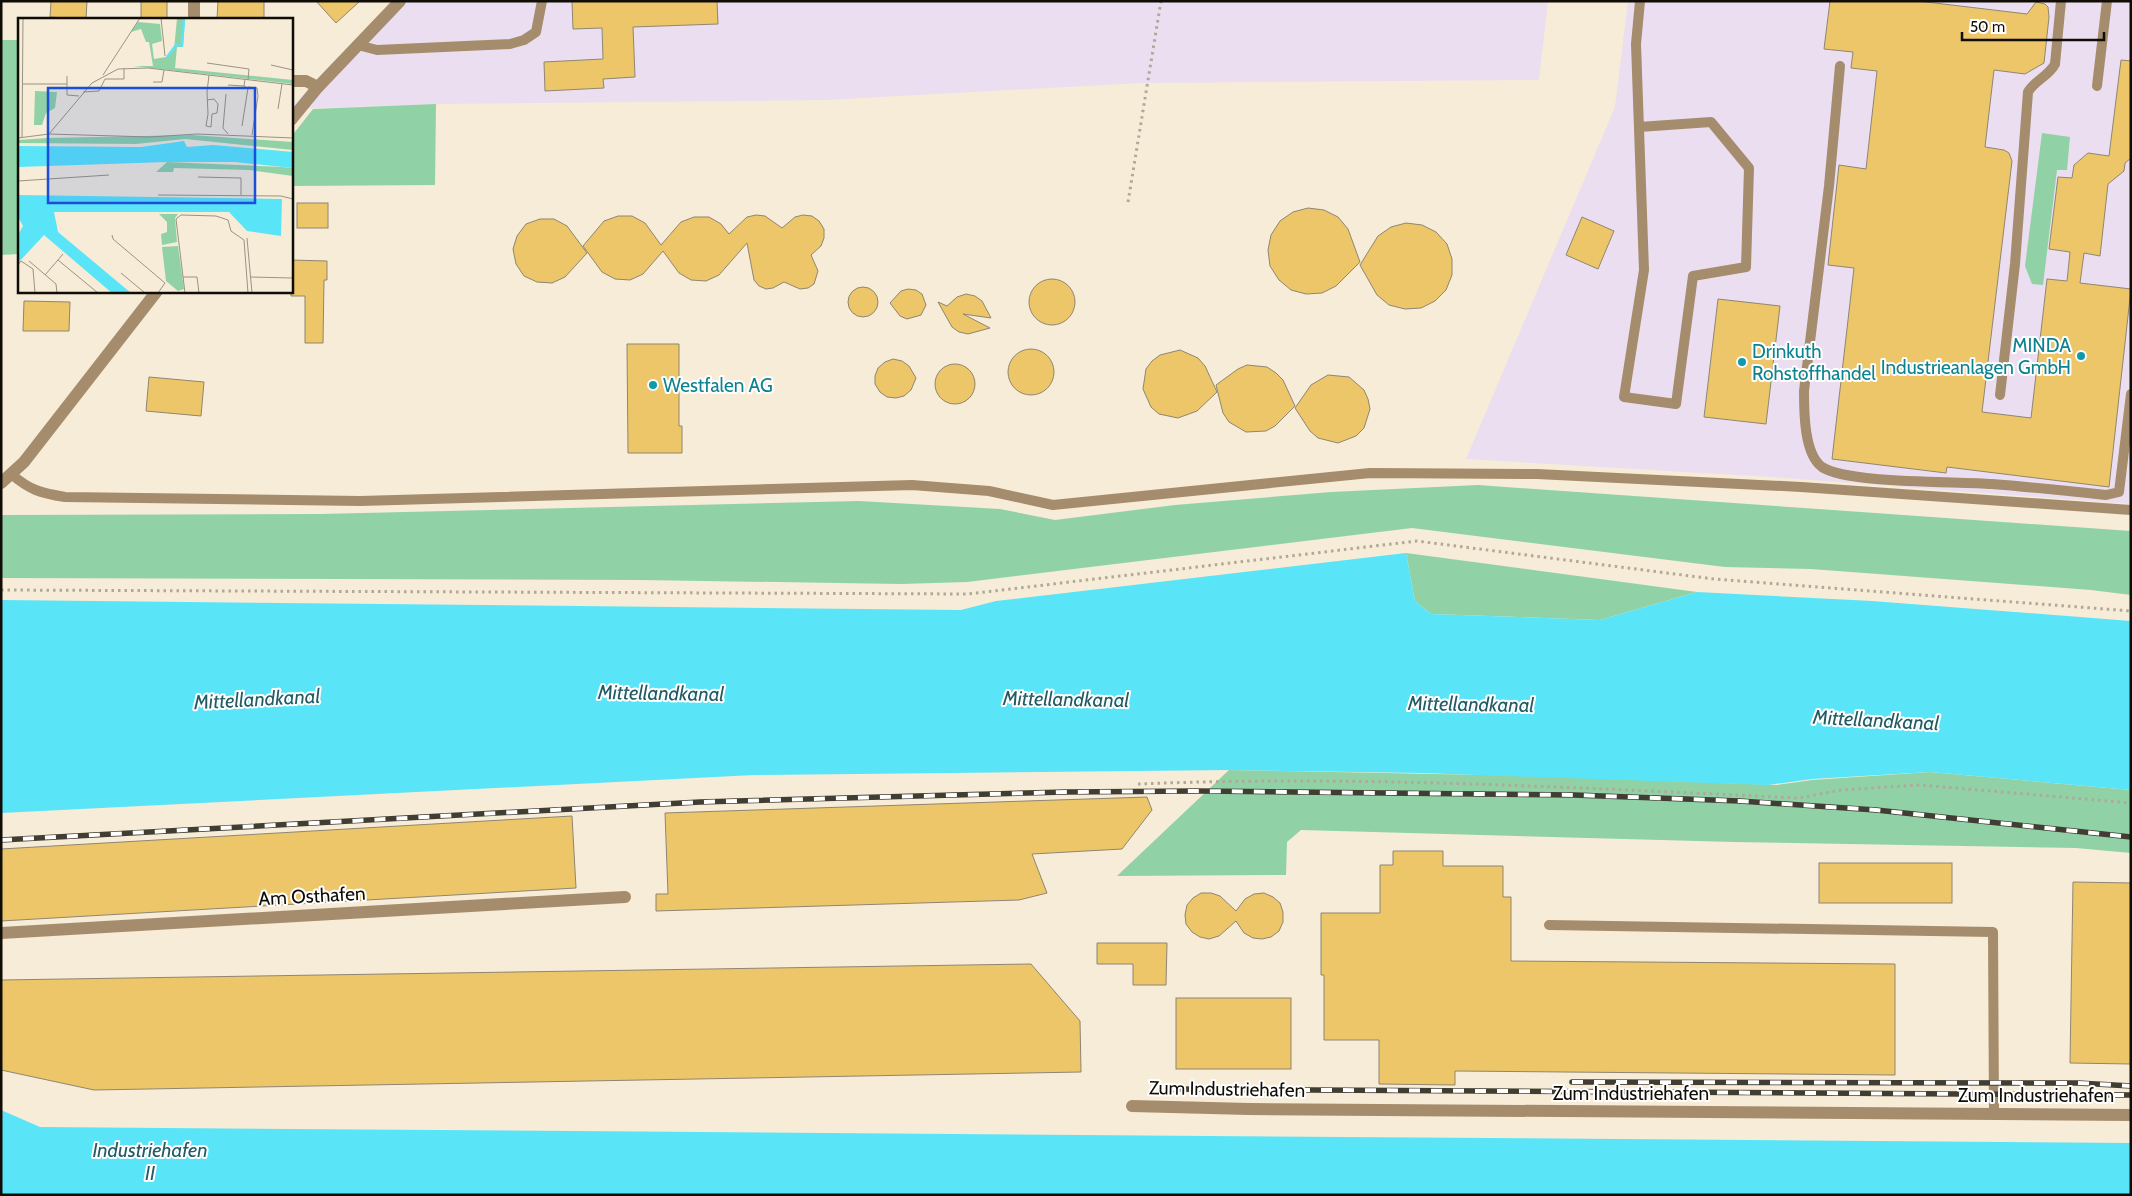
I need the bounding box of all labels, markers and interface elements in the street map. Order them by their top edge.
scale bar [1962,10,2104,42]
inset map [18,18,292,292]
text: 50 m [1970,18,2005,36]
place label: MINDA Industrieanlagen GmbH [1881,334,2071,379]
place label: Drinkuth Rohstoffhandel [1752,340,1876,385]
marker: MINDA Industrieanlagen GmbH [2075,350,2087,362]
marker: Drinkuth Rohstoffhandel [1736,356,1748,368]
place label: Westfalen AG [663,374,773,397]
marker: Westfalen AG [647,379,659,391]
water label: Mittellandkanal [597,680,725,706]
water label: Mittellandkanal [192,684,321,714]
water label: Mittellandkanal [1002,686,1130,712]
water label: Mittellandkanal [1407,691,1535,717]
water label: Mittellandkanal [1811,705,1940,735]
street label: Am Osthafen [258,882,366,910]
street label: Zum Industriehafen [1149,1076,1305,1102]
street label: Zum Industriehafen [1553,1082,1709,1105]
street label: Zum Industriehafen [1958,1084,2114,1107]
water label: Industriehafen II [92,1138,208,1185]

